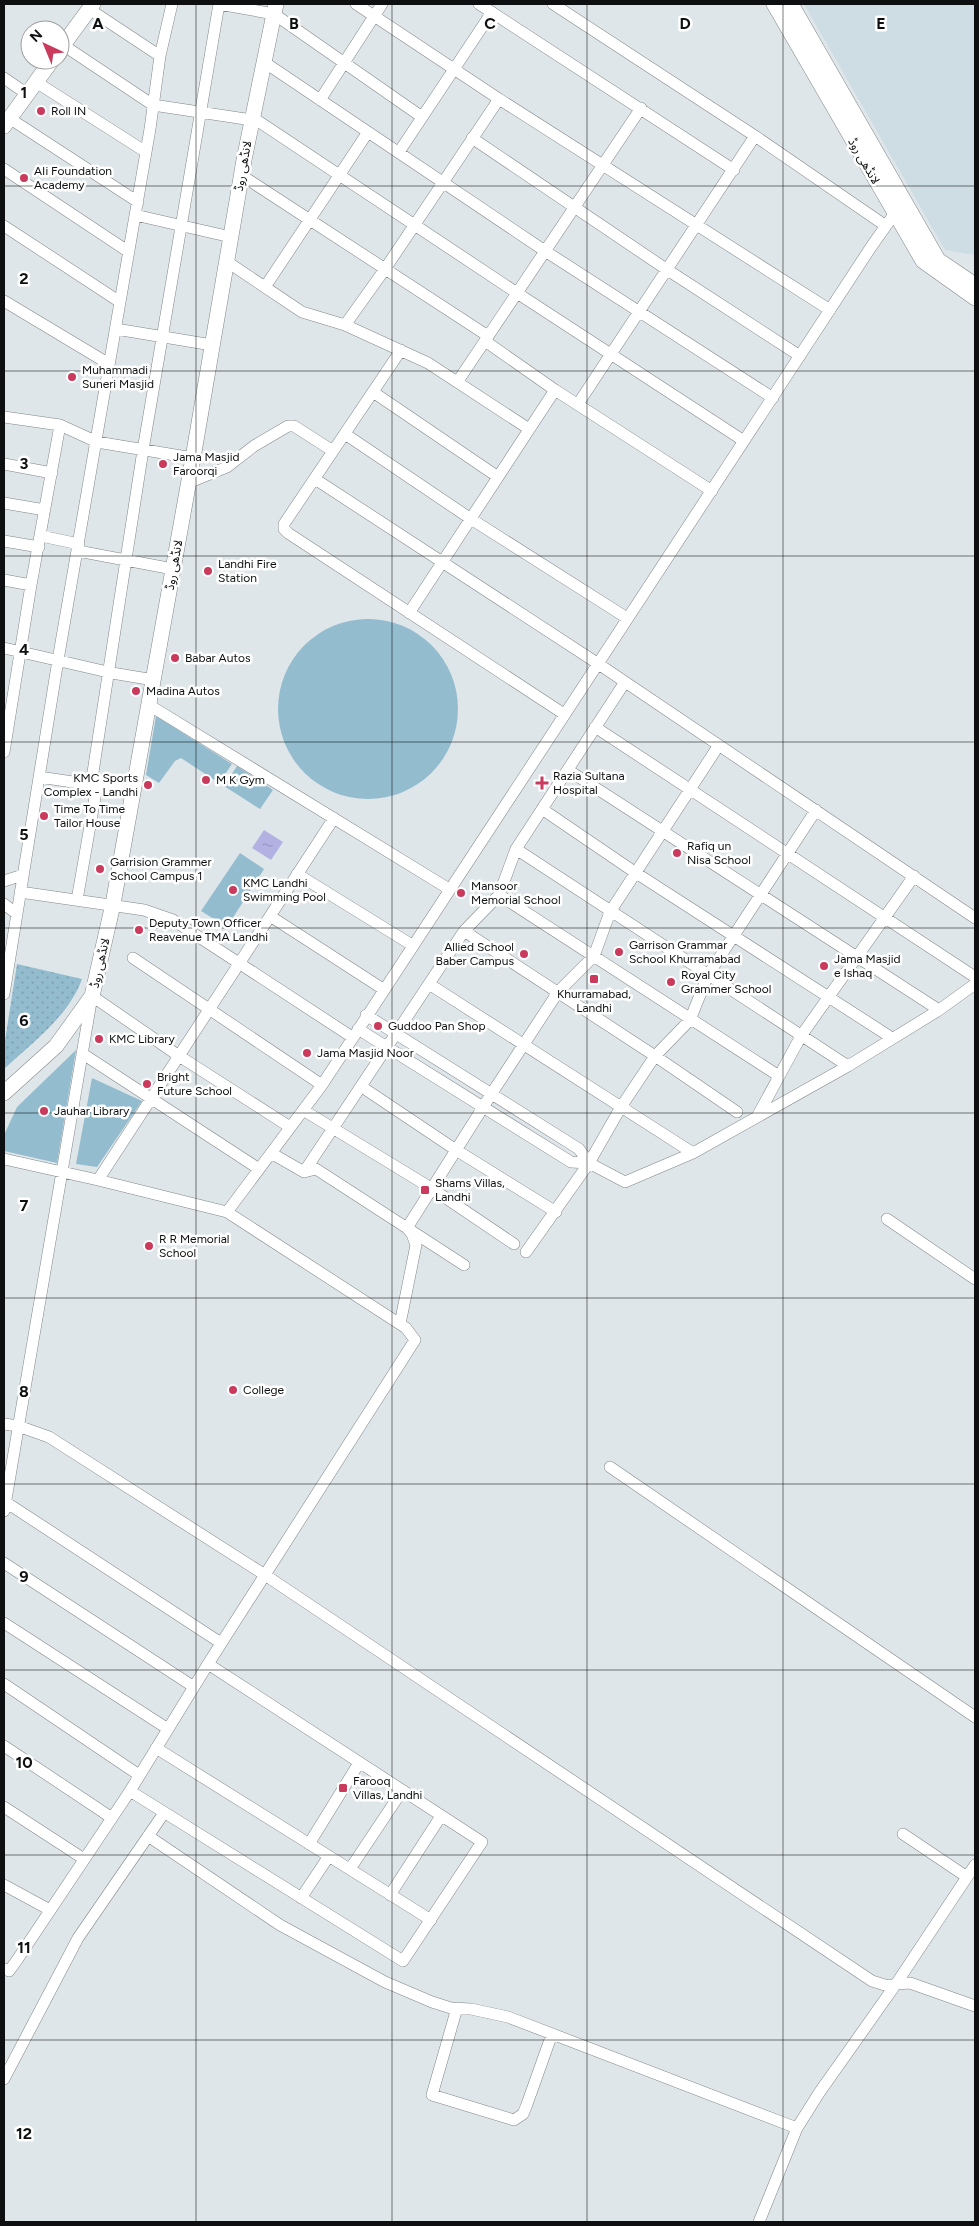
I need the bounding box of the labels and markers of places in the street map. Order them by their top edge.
place label: Roll IN [51,104,86,118]
marker: Roll IN [35,105,47,117]
place label: AIi Foundation Academy [34,164,112,192]
marker: AIi Foundation Academy [18,172,30,184]
place label: Muhammadi Suneri Masjid [82,363,154,391]
marker: Muhammadi Suneri Masjid [66,371,78,383]
place label: Jama Masjid Faroorqi [173,450,240,478]
marker: Jama Masjid Faroorqi [157,458,169,470]
place label: Landhi Fire Station [218,557,277,585]
marker: Landhi Fire Station [202,565,214,577]
place label: Babar Autos [185,651,251,665]
marker: Babar Autos [169,652,181,664]
place label: Madina Autos [146,684,220,698]
marker: Madina Autos [130,685,142,697]
place label: Razia Sultana Hospital [553,769,625,797]
place label: KMC Sports Complex - Landhi [44,771,138,799]
place label: M K Gym [216,773,265,787]
marker: M K Gym [200,774,212,786]
marker: Razia Sultana Hospital [535,776,549,790]
marker: KMC Sports Complex - Landhi [142,779,154,791]
place label: Time To Time Tailor House [54,802,126,830]
marker: Time To Time Tailor House [38,810,50,822]
place label: Rafiq un Nisa School [687,839,751,867]
marker: Rafiq un Nisa School [671,847,683,859]
place label: Garrision Grammer School Campus 1 [110,855,211,883]
marker: Garrision Grammer School Campus 1 [94,863,106,875]
place label: KMC Landhi Swimming Pool [243,876,326,904]
place label: Mansoor Memorial School [471,879,561,907]
marker: KMC Landhi Swimming Pool [227,884,239,896]
marker: Mansoor Memorial School [455,887,467,899]
place label: Deputy Town Officer Reavenue TMA Landhi [149,916,268,944]
marker: Deputy Town Officer Reavenue TMA Landhi [133,924,145,936]
place label: Garrison Grammar School Khurramabad [629,938,741,966]
place label: Allied School Baber Campus [436,940,514,968]
marker: Garrison Grammar School Khurramabad [613,946,625,958]
marker: Allied School Baber Campus [518,948,530,960]
place label: Jama Masjid e Ishaq [834,952,901,980]
marker: Jama Masjid e Ishaq [818,960,830,972]
place label: Royal City Grammer School [681,968,771,996]
marker: Khurramabad, Landhi [588,973,600,985]
marker: Royal City Grammer School [665,976,677,988]
place label: Khurramabad, Landhi [557,987,631,1015]
place label: Guddoo Pan Shop [388,1019,486,1033]
marker: Guddoo Pan Shop [372,1020,384,1032]
place label: KMC Library [109,1032,175,1046]
marker: KMC Library [93,1033,105,1045]
place label: Jama Masjid Noor [317,1046,414,1060]
marker: Jama Masjid Noor [301,1047,313,1059]
place label: Bright Future School [157,1070,232,1098]
marker: Bright Future School [141,1078,153,1090]
place label: Jauhar Library [54,1104,130,1118]
marker: Jauhar Library [38,1105,50,1117]
place label: Shams Villas, Landhi [435,1176,505,1204]
marker: Shams Villas, Landhi [419,1184,431,1196]
place label: R R Memorial School [159,1232,229,1260]
marker: R R Memorial School [143,1240,155,1252]
place label: College [243,1383,284,1397]
marker: College [227,1384,239,1396]
place label: Farooq Villas, Landhi [353,1774,422,1802]
marker: Farooq Villas, Landhi [337,1782,349,1794]

